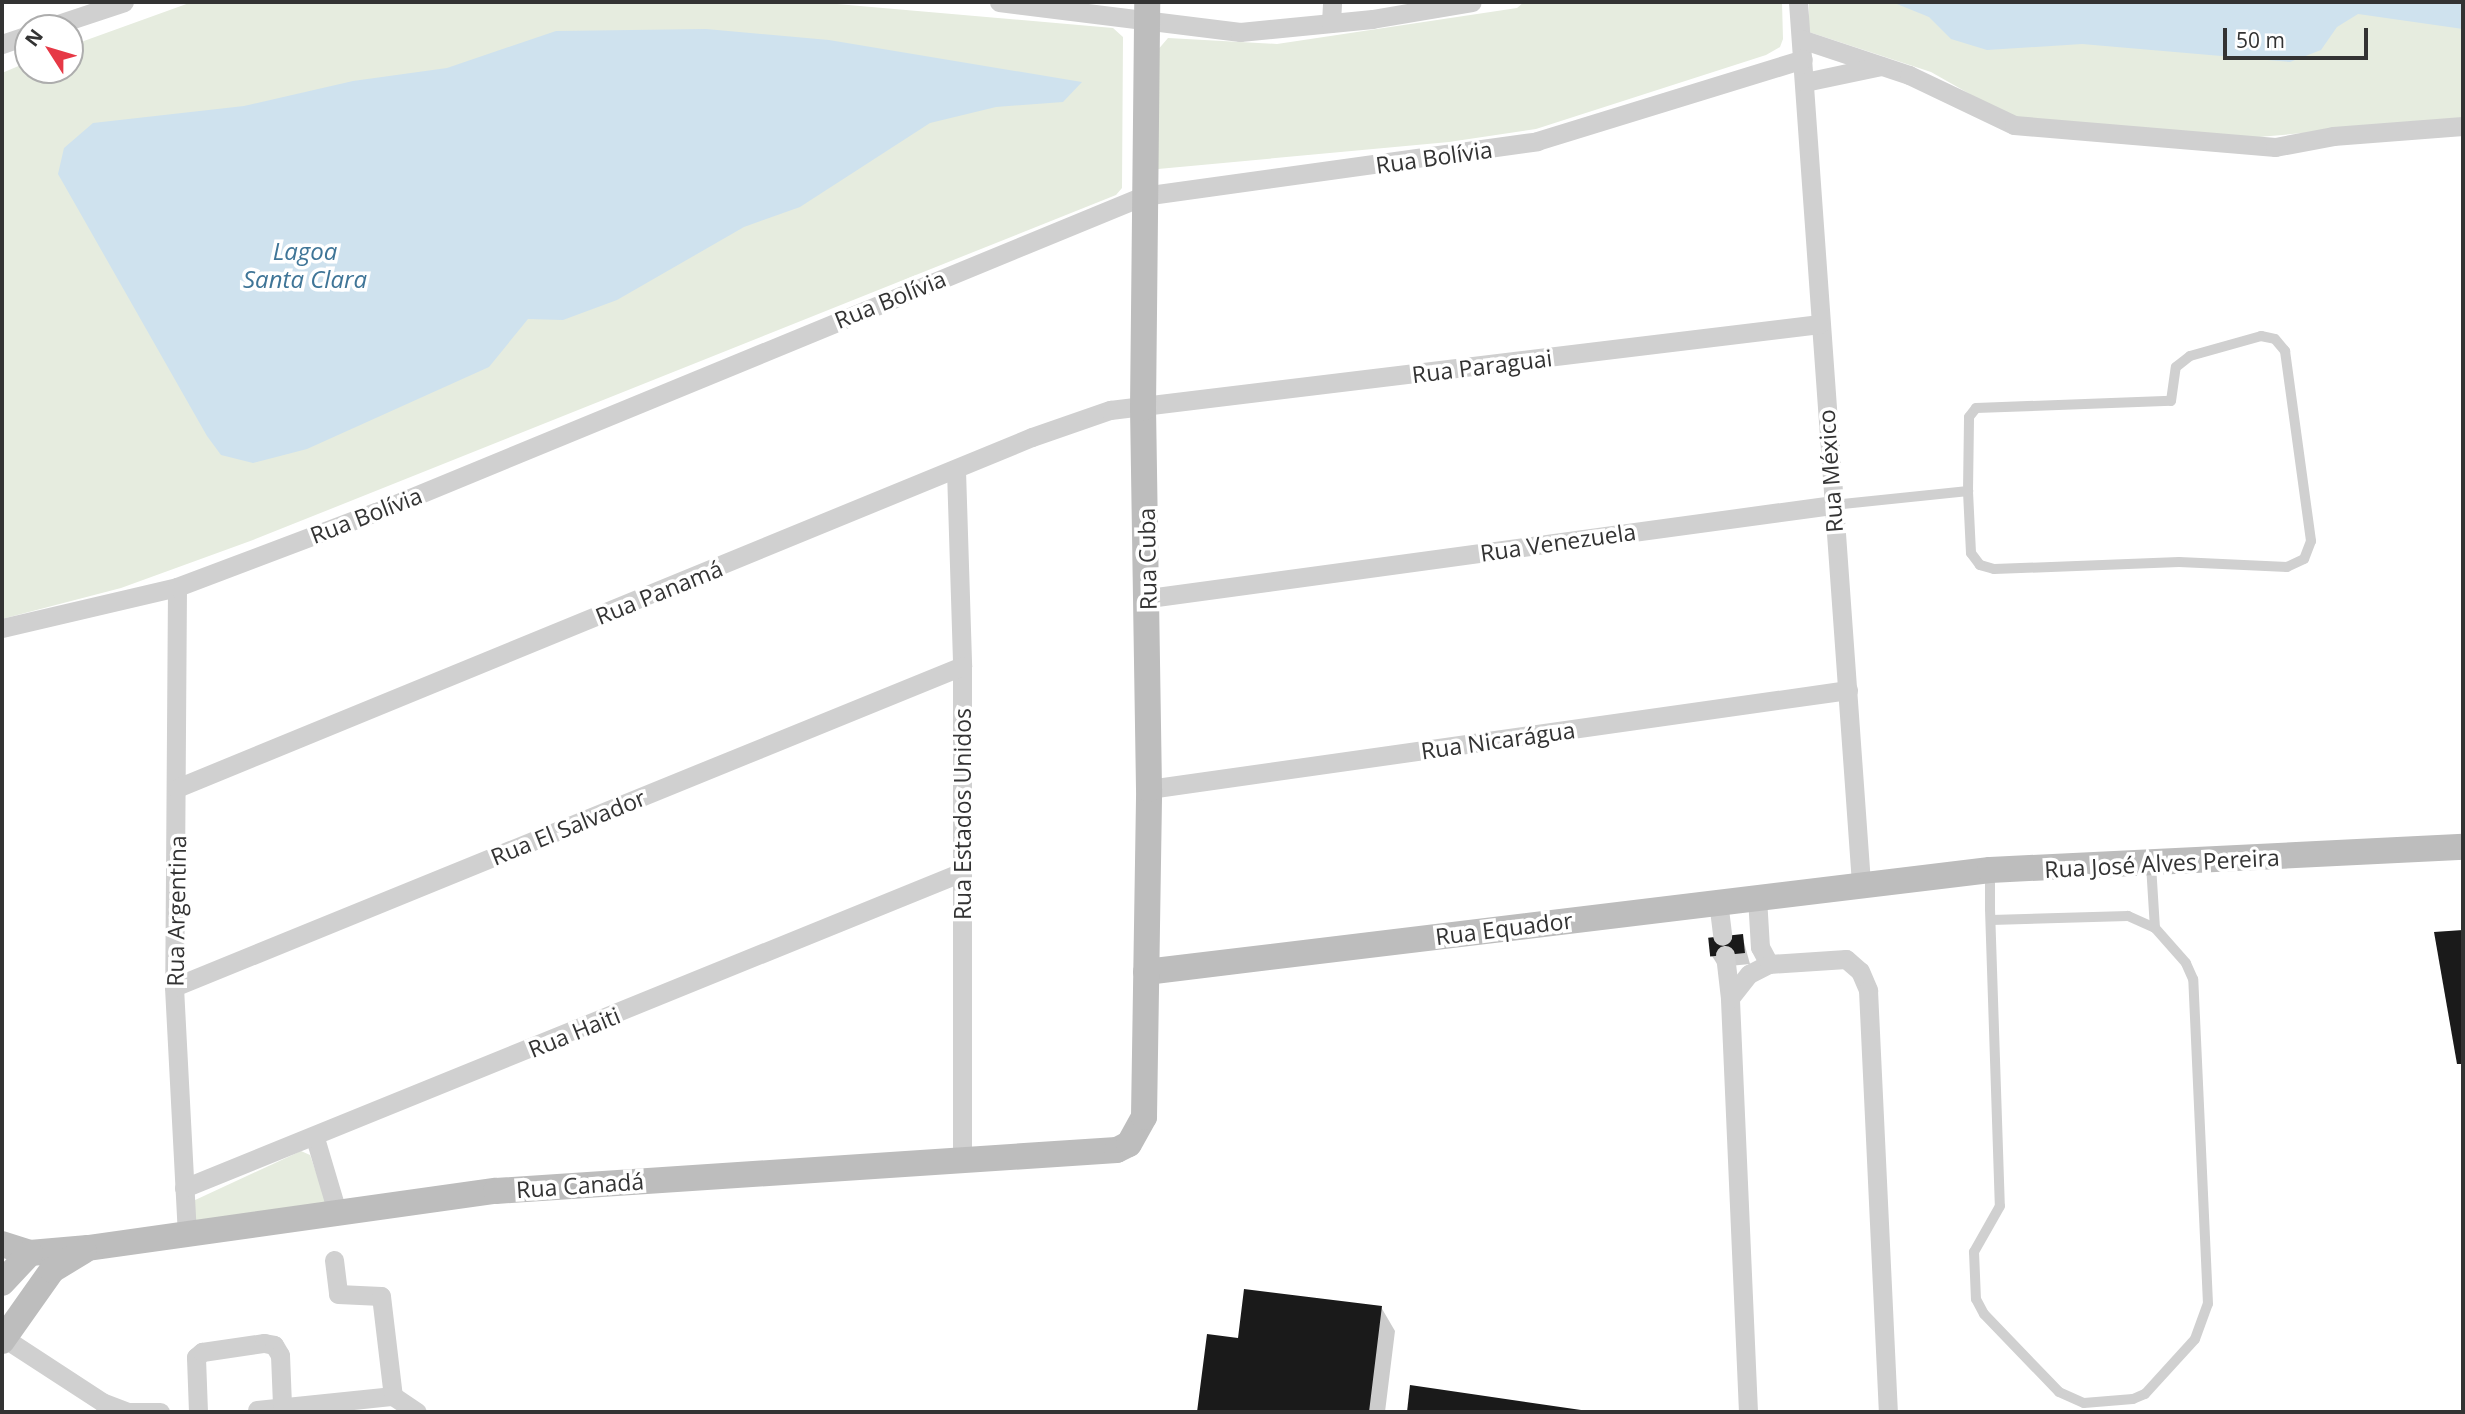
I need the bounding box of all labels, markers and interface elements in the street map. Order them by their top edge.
north arrow [14,14,84,84]
scale bar [2227,14,2372,58]
text: N [19,24,49,52]
text: 50 m [2236,26,2285,54]
street label: Rua Bolívia [1374,135,1494,179]
water label: Lagoa Santa Clara [243,237,367,293]
street label: Rua Bolívia [830,264,950,334]
street label: Rua Paraguai [1410,344,1554,388]
street label: Rua México [1812,409,1848,533]
street label: Rua Bolívia [306,481,426,549]
street label: Rua Cuba [1132,508,1162,610]
street label: Rua Venezuela [1478,517,1638,567]
street label: Rua Panamá [591,554,727,630]
street label: Rua Estados Unidos [948,708,976,920]
street label: Rua Nicarágua [1419,716,1577,764]
street label: Rua El Salvador [487,783,649,871]
street label: Rua Argentina [161,835,191,987]
street label: Rua José Alves Pereira [2044,843,2280,883]
street label: Rua Equador [1434,906,1574,950]
street label: Rua Haiti [524,1001,624,1063]
street label: Rua Canadá [515,1167,645,1203]

